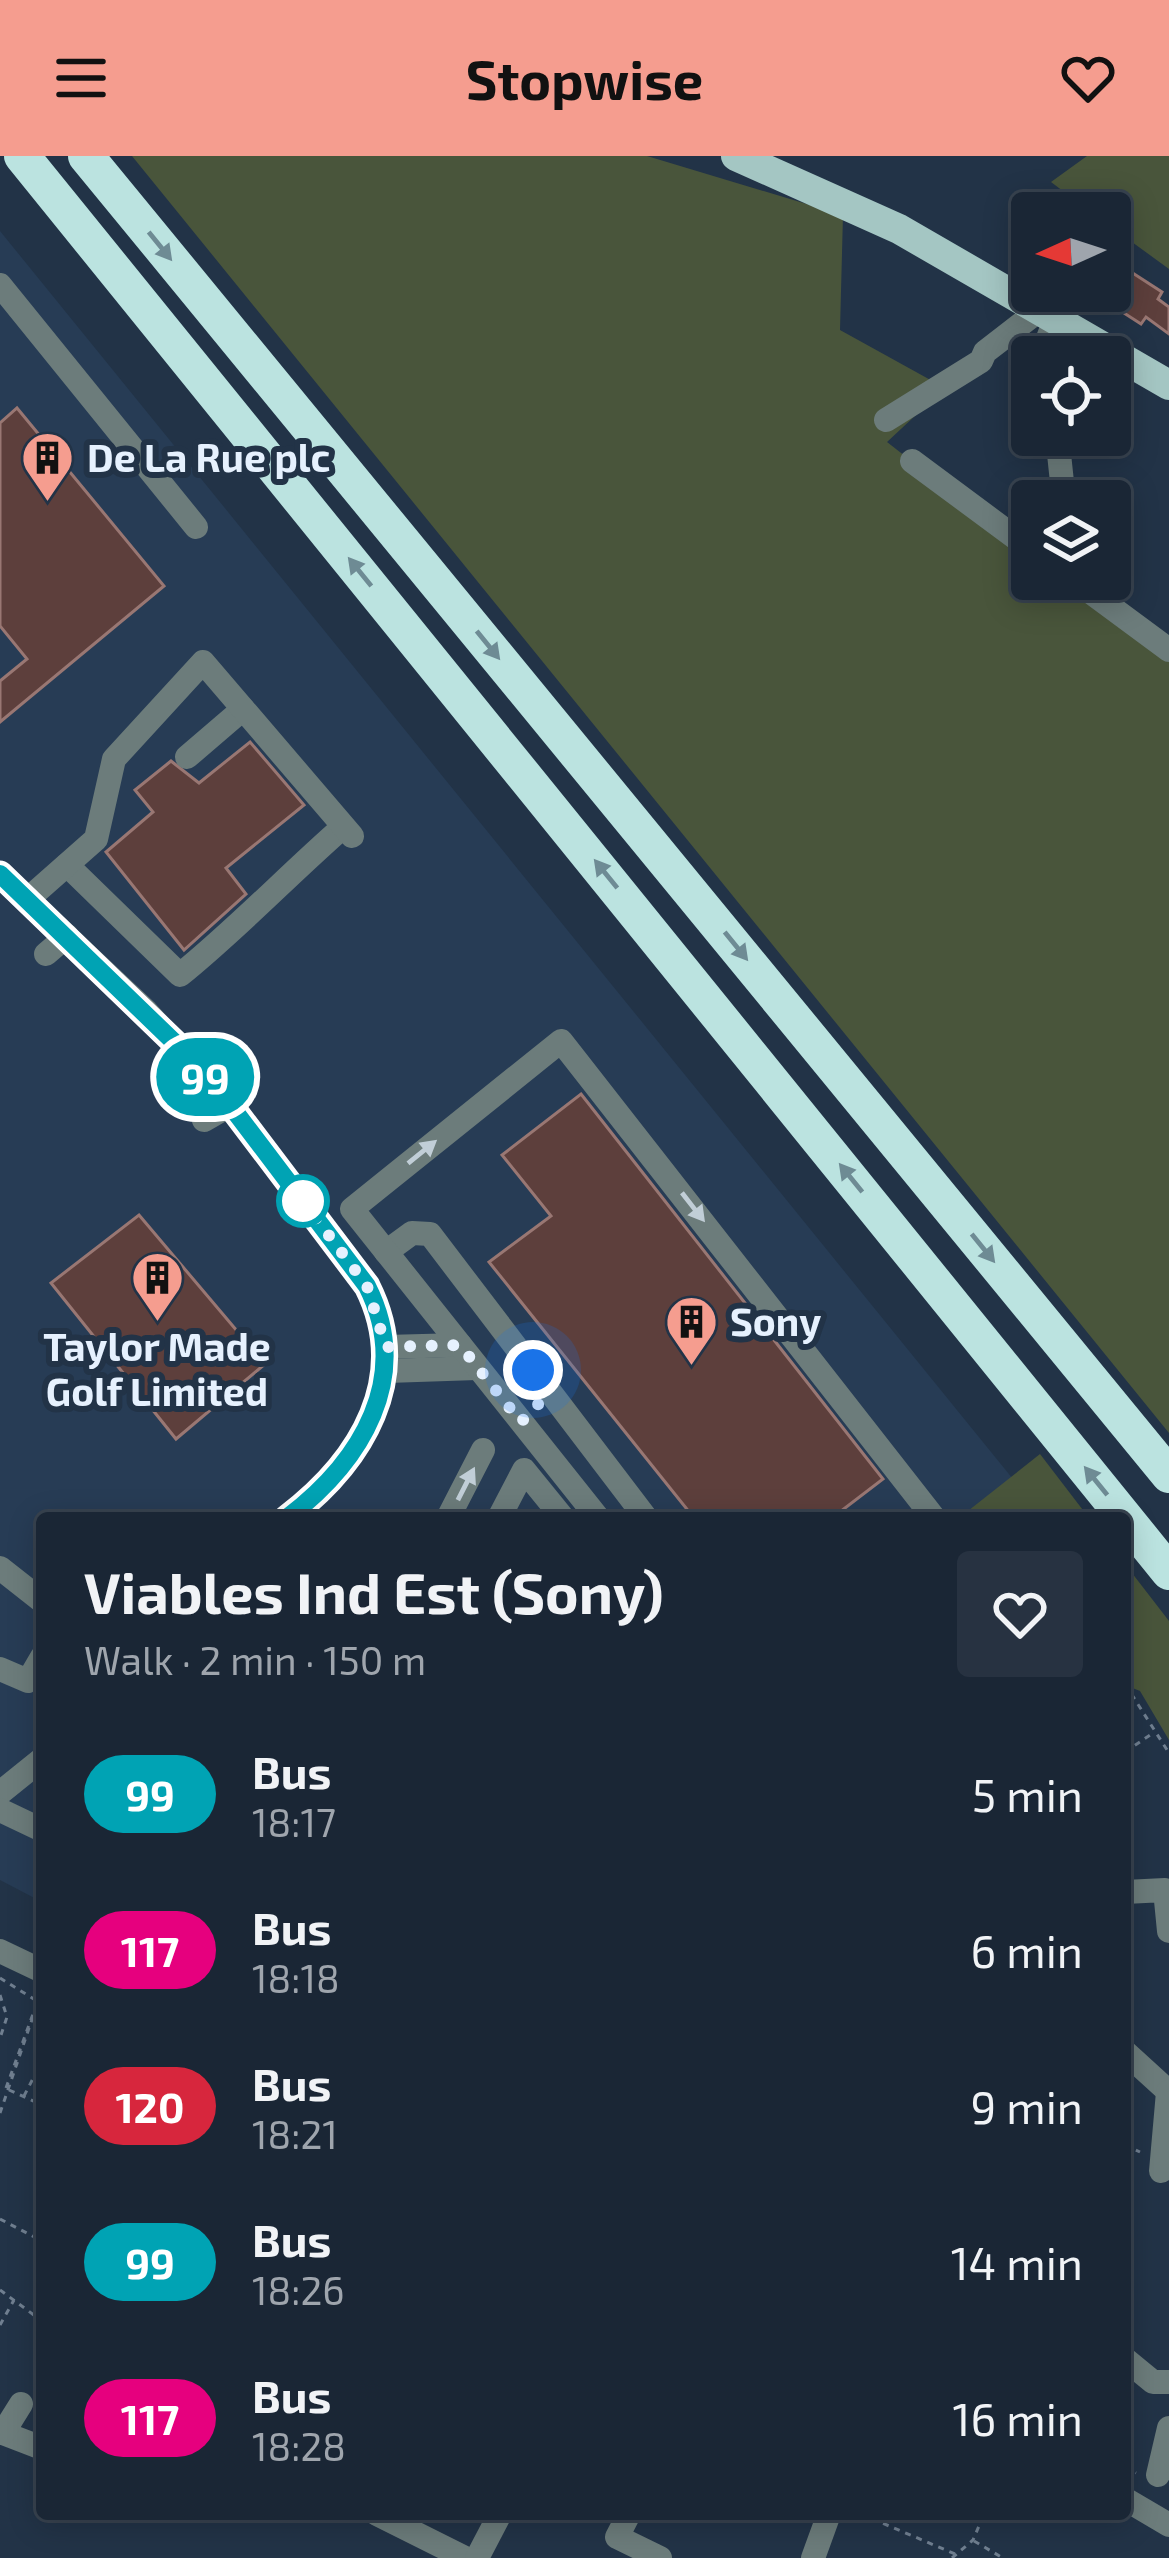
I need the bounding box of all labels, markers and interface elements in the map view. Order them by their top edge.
icon: menu [48,45,114,111]
icon: heart [1055,45,1121,111]
text: Stopwise [466,46,703,111]
north arrow [1011,192,1131,312]
map controls [1011,192,1131,600]
one-way arrow [147,231,172,262]
button: locate [1011,336,1131,456]
building icon: De La Rue plc [20,430,76,504]
place label: De La Rue plc [87,433,330,480]
button: layers [1011,480,1131,600]
one-way arrow [347,556,373,587]
one-way arrow [475,629,500,660]
one-way arrow [594,859,619,890]
one-way arrow [723,930,748,961]
line badge: 99 [151,1038,259,1116]
text: 99 [180,1052,230,1102]
one-way arrow [407,1140,438,1166]
one-way arrow [839,1162,864,1193]
unlabelled marker [278,1176,328,1226]
one-way arrow [680,1192,705,1223]
one-way arrow [969,1232,995,1263]
building icon: Taylor Made Golf Limited [129,1249,185,1323]
building icon: Sony [663,1294,719,1368]
place label: Sony [730,1297,821,1345]
place label: Taylor Made Golf Limited [43,1322,271,1414]
your location [503,1340,563,1400]
one-way arrow [1083,1466,1109,1497]
one-way arrow [455,1467,475,1501]
button: heart [957,1551,1083,1677]
text: Viables Ind Est (Sony) [84,1557,664,1625]
text: Walk · 2 min · 150 m [84,1636,426,1683]
text: Bus [252,1744,331,1798]
text: 5 min [972,1767,1083,1821]
text: 99 [125,1769,175,1819]
text: 18:17 [252,1798,336,1845]
text: Bus [252,1900,331,1954]
text: 6 min [970,1923,1083,1977]
text: 117 [121,1925,179,1975]
text: 18:18 [252,1954,340,2001]
text: Bus [252,2056,331,2110]
text: 9 min [970,2079,1083,2133]
text: 120 [115,2081,185,2131]
text: 18:21 [252,2110,338,2157]
text: Bus [252,2212,331,2266]
text: 14 min [951,2235,1083,2289]
text: 99 [125,2237,175,2287]
text: 18:26 [252,2266,345,2313]
text: Bus [252,2368,331,2422]
text: 16 min [953,2391,1083,2445]
text: 117 [121,2393,179,2443]
text: 18:28 [252,2422,346,2469]

